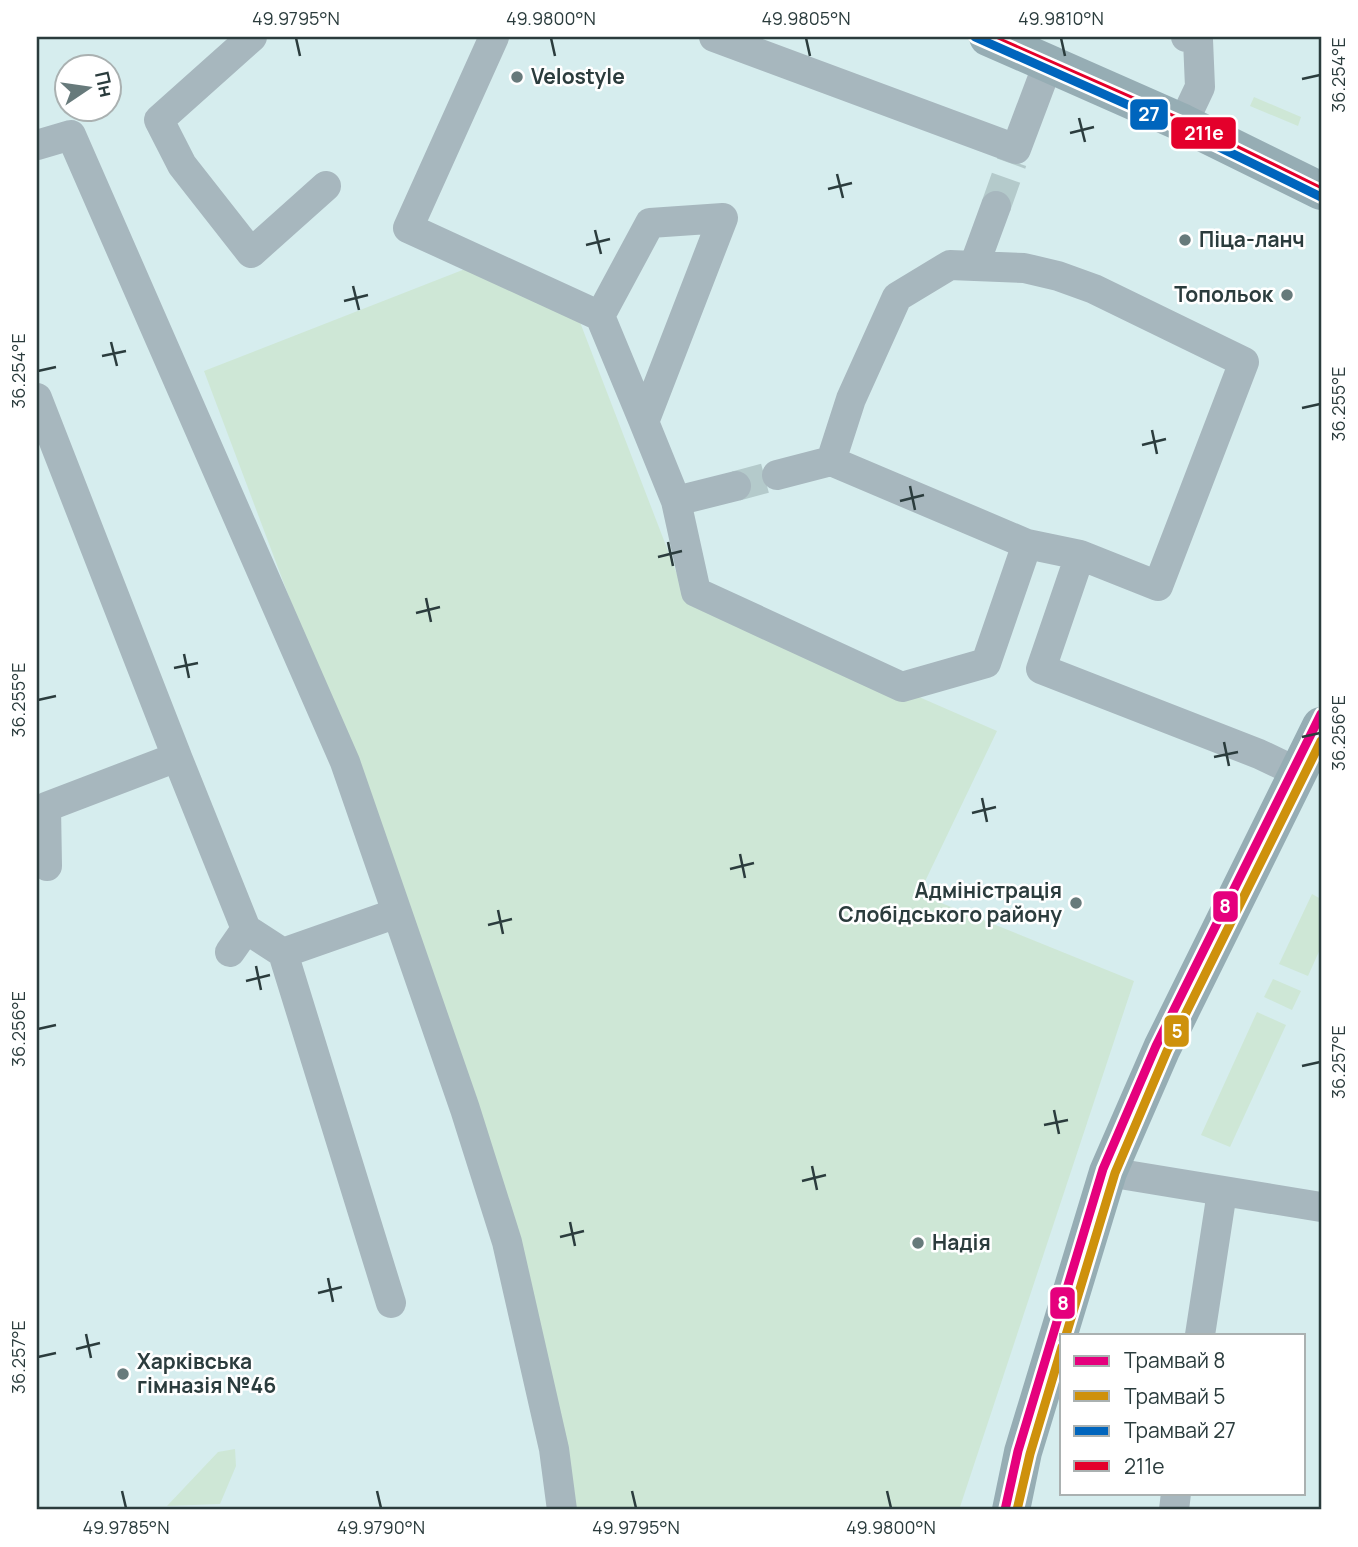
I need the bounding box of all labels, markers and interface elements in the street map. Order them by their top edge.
text: 49.9795°N [252,6,340,30]
text: 49.9800°N [506,6,596,30]
text: 49.9805°N [761,6,851,30]
text: 49.9810°N [1018,6,1104,30]
text: 36.254°E [1326,37,1350,113]
north arrow [52,52,122,122]
place label: Velostyle [531,62,625,90]
text: Пн [89,69,120,100]
marker: Velostyle [509,69,525,85]
line badge: 27 [1129,98,1169,131]
text: 27 [1138,101,1160,127]
line badge: 211е [1170,116,1237,150]
text: 211е [1184,120,1224,146]
place label: Піца-ланч [1199,225,1305,253]
marker: Піца-ланч [1177,232,1193,248]
place label: Топольок [1174,280,1274,308]
marker: Топольок [1279,287,1295,303]
text: 36.254°E [6,333,30,409]
text: 36.255°E [1326,366,1350,442]
text: 36.255°E [6,662,30,738]
text: 36.256°E [1326,695,1350,771]
place label: Адміністрація Слобідського району [838,876,1062,928]
line badge: 8 [1212,890,1239,923]
text: 8 [1219,893,1231,919]
marker: Адміністрація Слобідського району [1068,895,1084,911]
text: 36.256°E [6,991,30,1067]
line badge: 5 [1163,1014,1190,1048]
text: 5 [1171,1018,1183,1044]
text: 36.257°E [1326,1025,1350,1099]
place label: Надія [932,1228,991,1256]
marker: Надія [910,1235,926,1251]
line badge: 8 [1049,1286,1076,1320]
text: 8 [1057,1290,1069,1316]
text: 36.257°E [6,1320,30,1394]
legend [1060,1334,1306,1494]
text: Трамвай 8 [1124,1346,1225,1374]
place label: Харківська гімназія №46 [137,1347,276,1399]
marker: Харківська гімназія №46 [115,1366,131,1382]
text: Трамвай 5 [1124,1382,1225,1410]
text: Трамвай 27 [1124,1416,1236,1444]
text: 211е [1124,1452,1165,1480]
text: 49.9785°N [82,1515,170,1539]
text: 49.9790°N [337,1515,425,1539]
text: 49.9795°N [592,1515,680,1539]
text: 49.9800°N [846,1515,936,1539]

